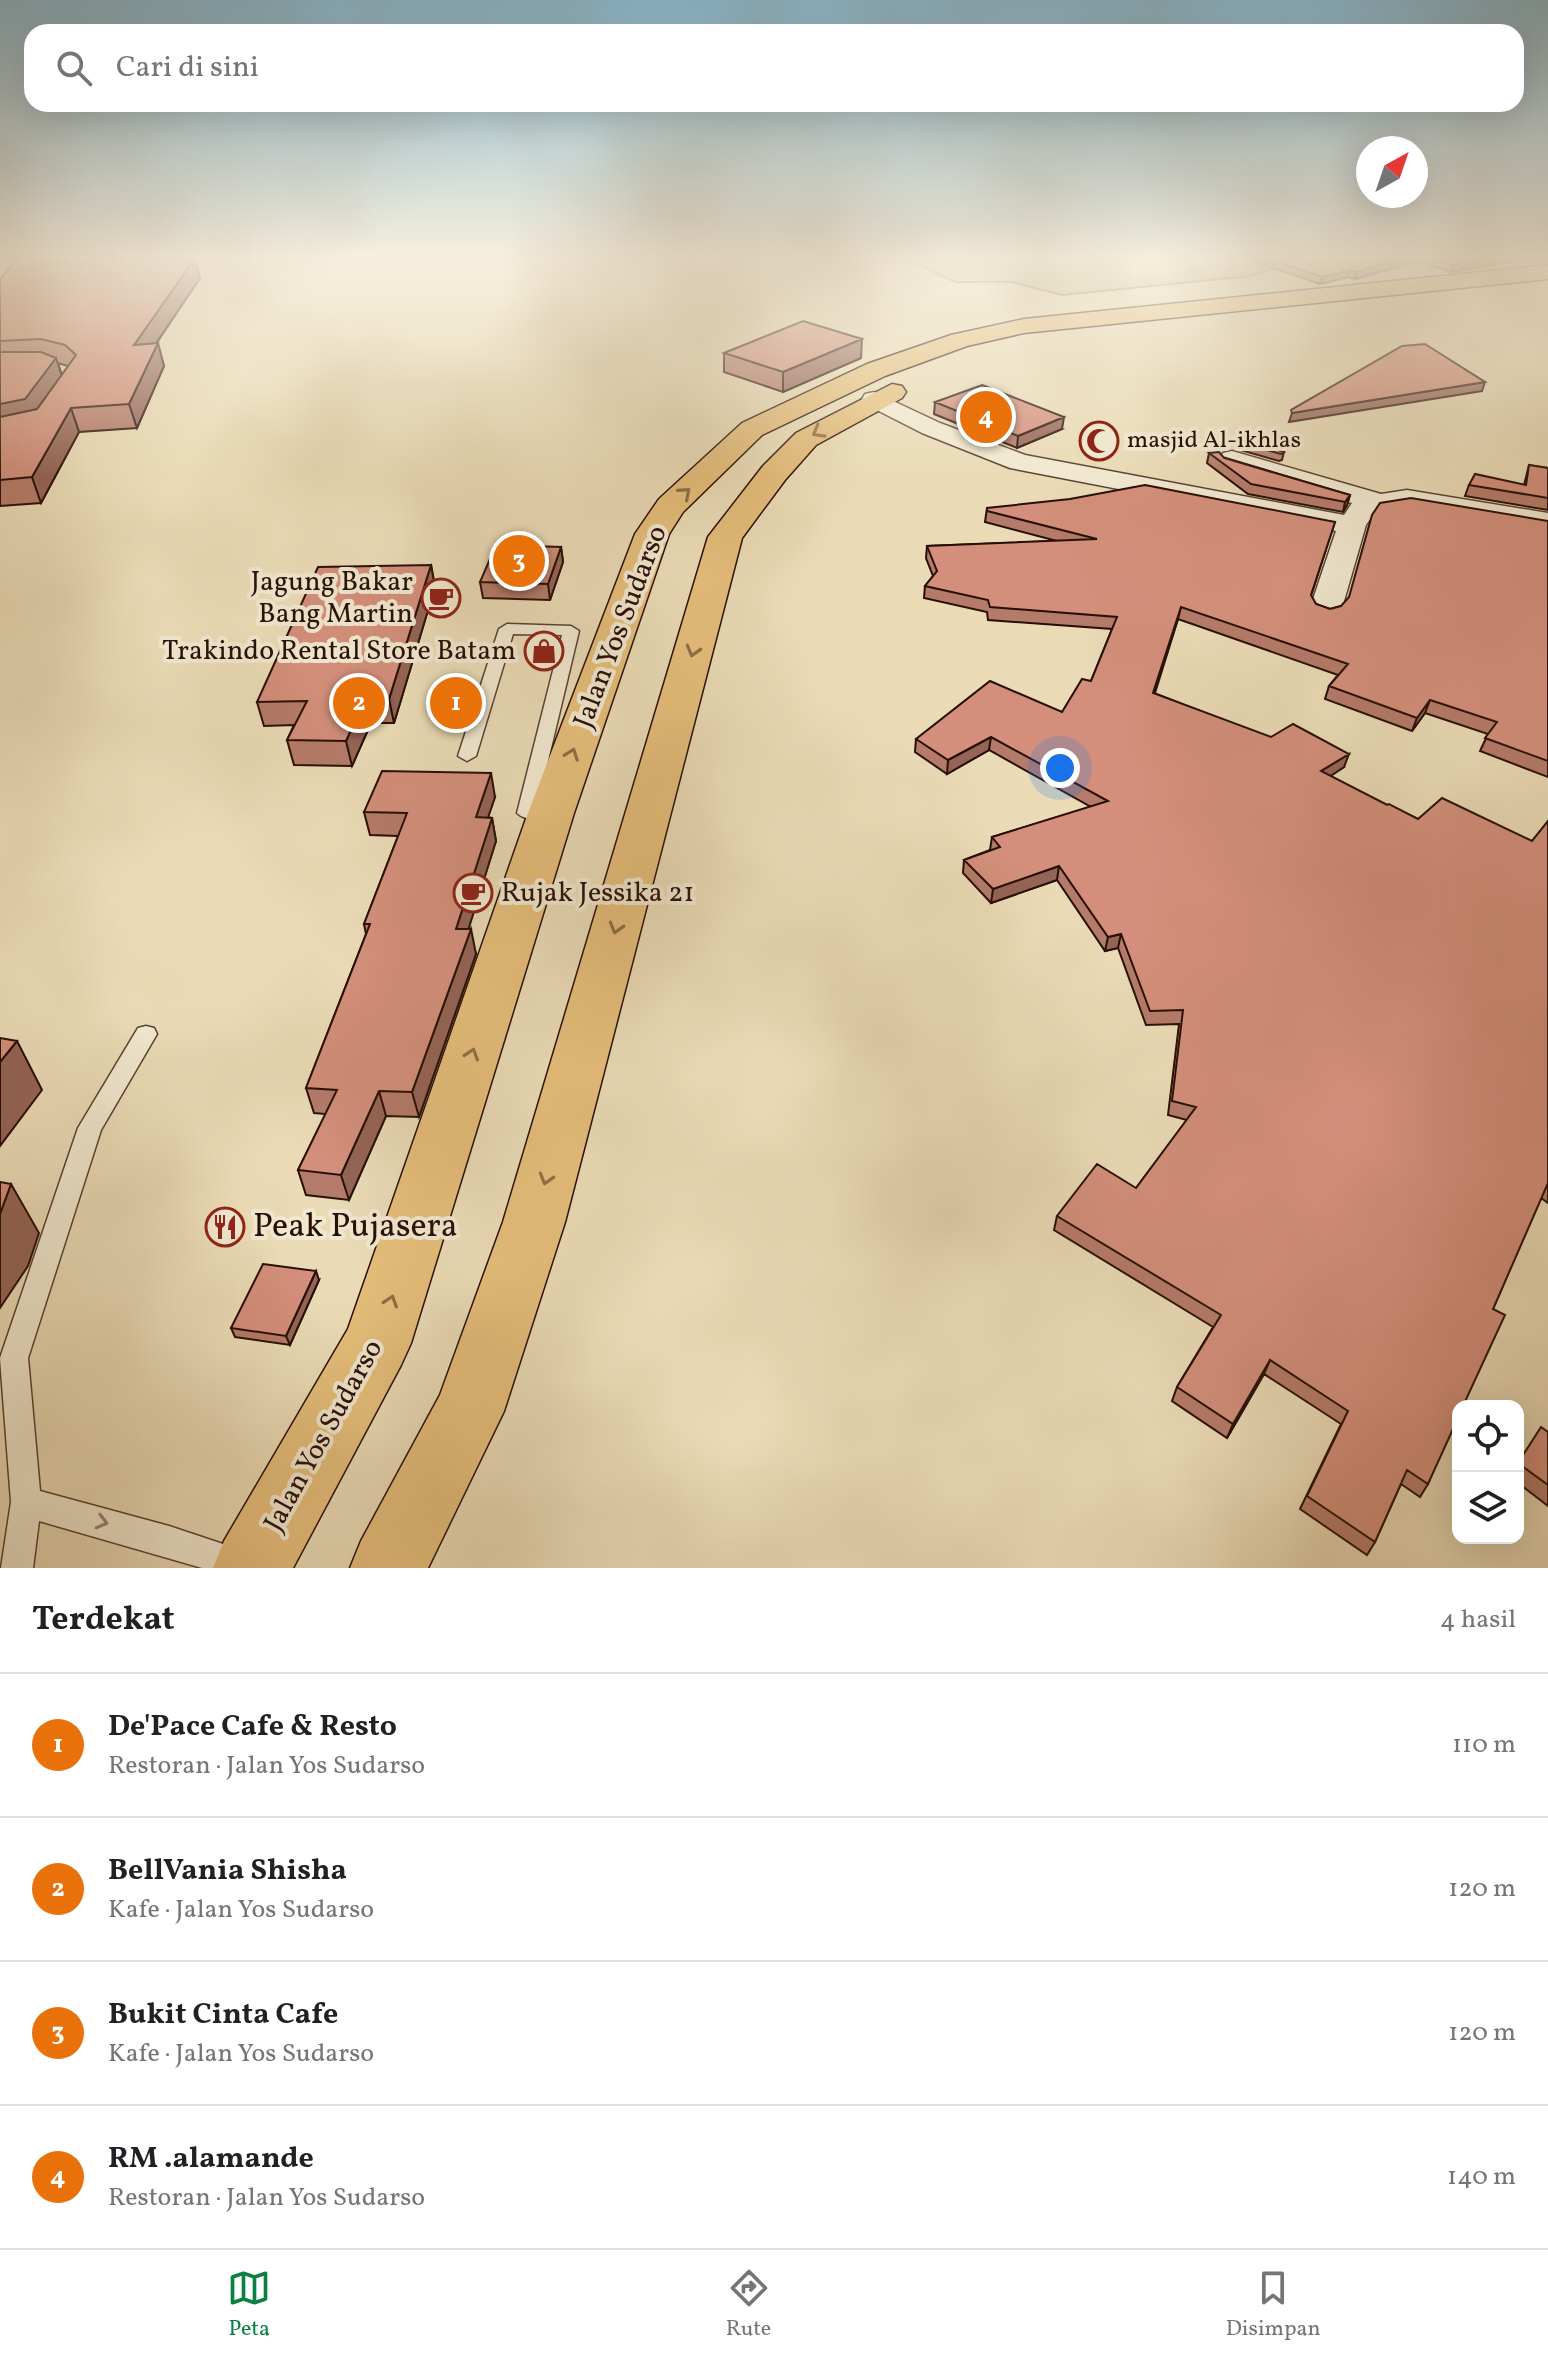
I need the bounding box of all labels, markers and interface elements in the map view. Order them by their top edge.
search box [24,24,1524,112]
icon: search [52,46,96,90]
text: Cari di sini [116,47,259,89]
north arrow [1356,136,1428,208]
pin: 4 [960,387,1012,447]
mosque icon: masjid Al-ikhlas [1078,420,1120,462]
one-way arrow [812,422,827,438]
place label: masjid Al-ikhlas [1127,424,1301,458]
one-way arrow [676,488,691,502]
street label: Jalan Yos Sudarso [564,520,678,734]
pin: 3 [493,531,545,591]
place label: Jagung Bakar Bang Martin [251,563,413,634]
cafe icon: Jagung Bakar Bang Martin [420,577,462,619]
shop icon: Trakindo Rental Store Batam [523,630,565,672]
place label: Trakindo Rental Store Batam [162,632,516,671]
one-way arrow [686,643,702,657]
pin: 2 [333,673,385,733]
pin: 1 [430,673,482,733]
one-way arrow [562,748,579,762]
your location [1040,748,1080,788]
cafe icon: Rujak Jessika 21 [452,872,494,914]
place label: Rujak Jessika 21 [501,874,694,913]
one-way arrow [609,921,625,935]
one-way arrow [462,1047,478,1061]
one-way arrow [539,1171,555,1185]
place label: Peak Pujasera [253,1204,458,1251]
restaurant icon: Peak Pujasera [204,1206,246,1248]
one-way arrow [382,1295,398,1308]
street label: Jalan Yos Sudarso [255,1333,393,1539]
map controls [1452,1400,1524,1544]
button: locate [1452,1400,1524,1472]
button: layers [1452,1472,1524,1544]
one-way arrow [94,1513,108,1530]
text: Terdekat [32,1597,175,1644]
text: 4 hasil [1440,1602,1516,1638]
text: De'Pace Cafe & Resto [108,1706,397,1748]
text: 1 [53,1727,63,1763]
text: 110 m [1452,1727,1516,1763]
text: Restoran · Jalan Yos Sudarso [108,1748,425,1784]
text: BellVania Shisha [108,1850,347,1892]
text: 2 [51,1871,65,1907]
text: 120 m [1448,1871,1516,1907]
text: Kafe · Jalan Yos Sudarso [108,1892,374,1928]
text: Bukit Cinta Cafe [108,1994,338,2036]
text: 3 [51,2015,65,2051]
text: 120 m [1448,2015,1516,2051]
text: Kafe · Jalan Yos Sudarso [108,2036,374,2072]
text: RM .alamande [108,2138,314,2180]
text: 4 [50,2159,66,2195]
text: 140 m [1447,2159,1516,2195]
text: Restoran · Jalan Yos Sudarso [108,2180,425,2216]
tab: Peta [227,2266,271,2345]
tab: Rute [726,2266,771,2345]
tab: Disimpan [1226,2266,1321,2345]

